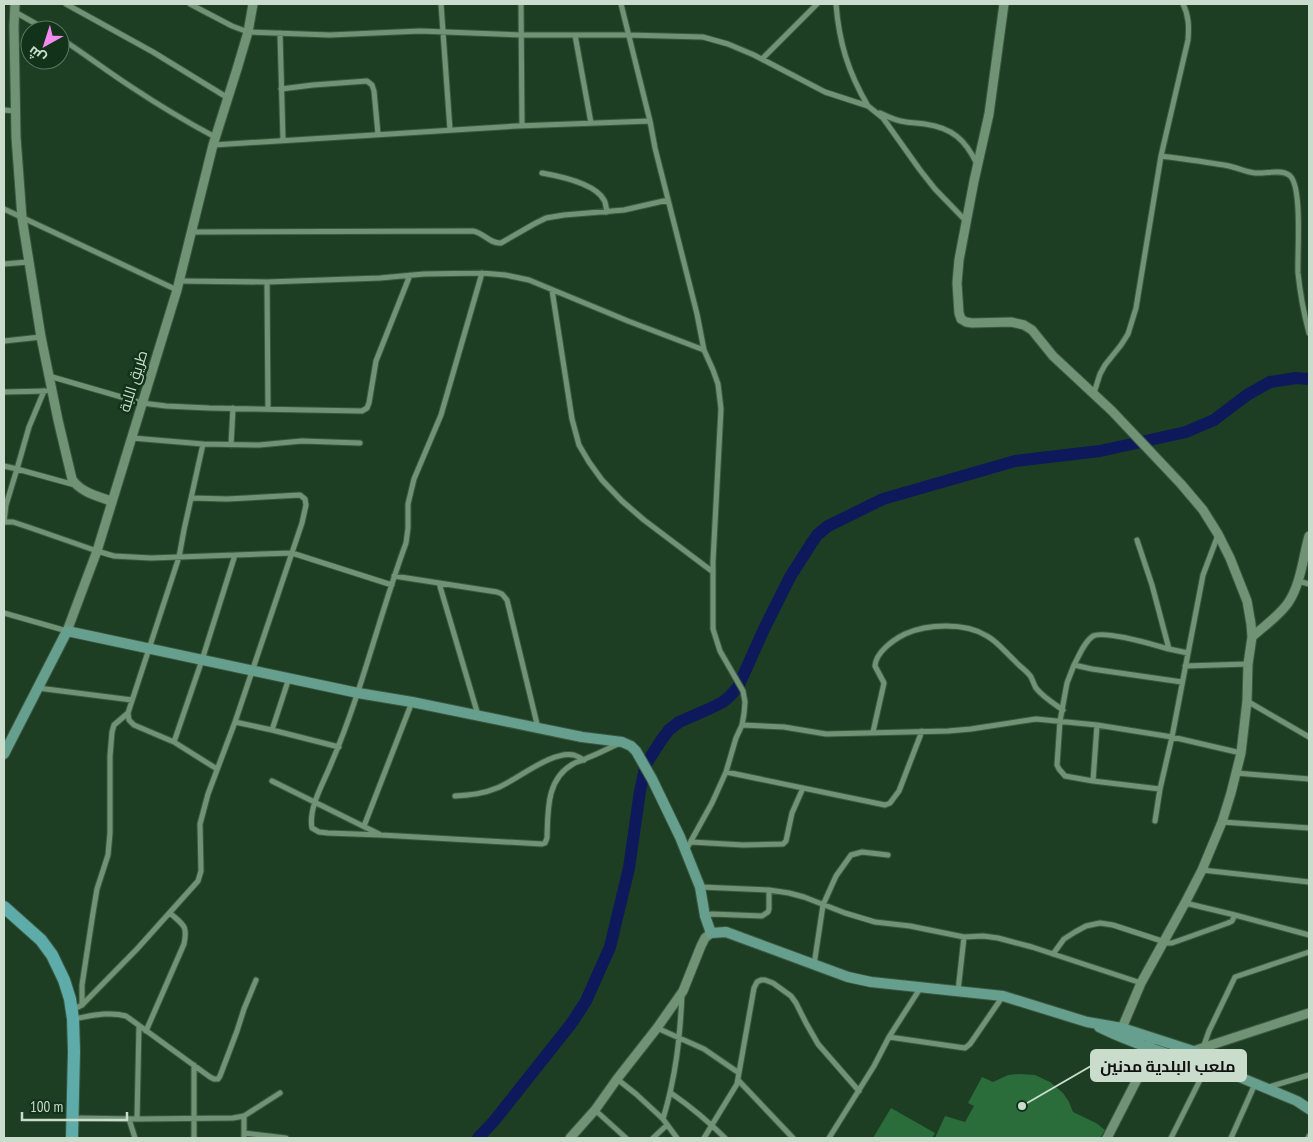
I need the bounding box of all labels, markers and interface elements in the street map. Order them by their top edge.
north arrow [20,20,70,70]
text: ش [24,42,49,68]
street label: طريق اللبة [115,348,152,414]
callout: ملعب البلدية مدنين [1091,1050,1246,1081]
text: ملعب البلدية مدنين [1100,1056,1236,1076]
scale bar [22,1090,128,1122]
text: 100 m [30,1097,63,1116]

